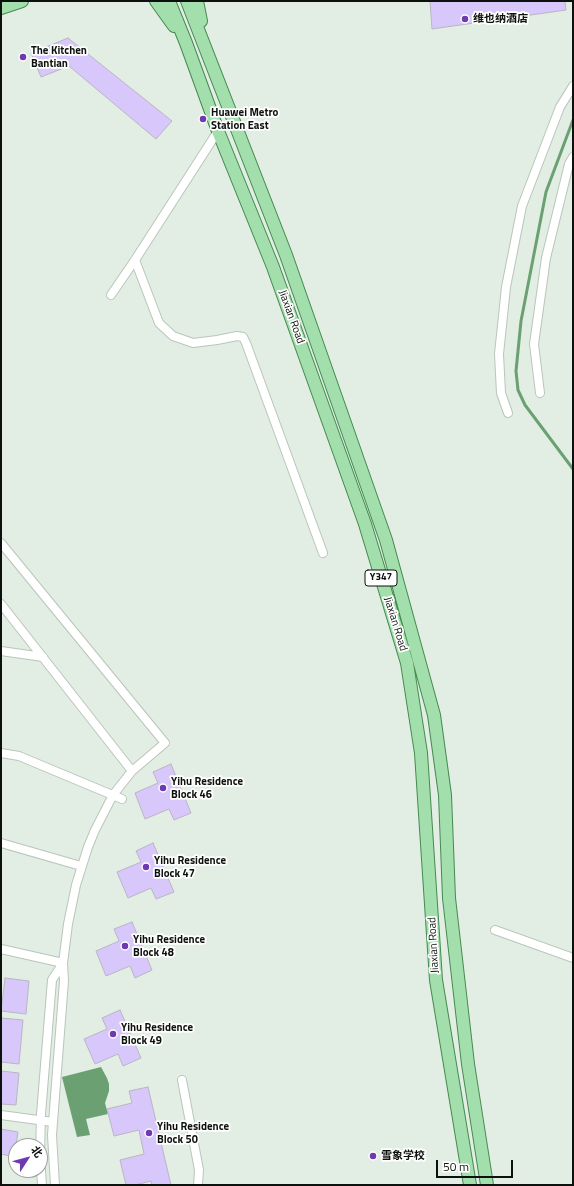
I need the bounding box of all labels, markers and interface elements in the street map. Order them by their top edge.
place label: 维也纳酒店 [473,12,528,26]
marker: 维也纳酒店 [460,14,470,24]
place label: The Kitchen Bantian [31,44,87,70]
marker: The Kitchen Bantian [18,52,28,62]
place label: Huawei Metro Station East [211,106,278,132]
marker: Huawei Metro Station East [198,114,208,124]
street label: Jiaxian Road [275,288,307,346]
road number: Y347 [365,570,397,586]
street label: Jiaxian Road [380,595,410,653]
place label: Yihu Residence Block 46 [171,775,243,801]
marker: Yihu Residence Block 46 [158,783,168,793]
place label: Yihu Residence Block 47 [154,854,226,880]
marker: Yihu Residence Block 47 [141,862,151,872]
street label: Jiaxian Road [426,917,442,973]
place label: Yihu Residence Block 48 [133,933,205,959]
marker: Yihu Residence Block 48 [120,941,130,951]
place label: Yihu Residence Block 49 [121,1021,193,1047]
marker: Yihu Residence Block 49 [108,1029,118,1039]
place label: Yihu Residence Block 50 [157,1120,229,1146]
marker: Yihu Residence Block 50 [144,1128,154,1138]
north arrow [8,1138,48,1178]
text: 北 [27,1142,47,1161]
place label: 雪象学校 [381,1149,425,1163]
marker: 雪象学校 [368,1151,378,1161]
scale bar [438,1152,515,1178]
text: 50 m [443,1157,469,1176]

